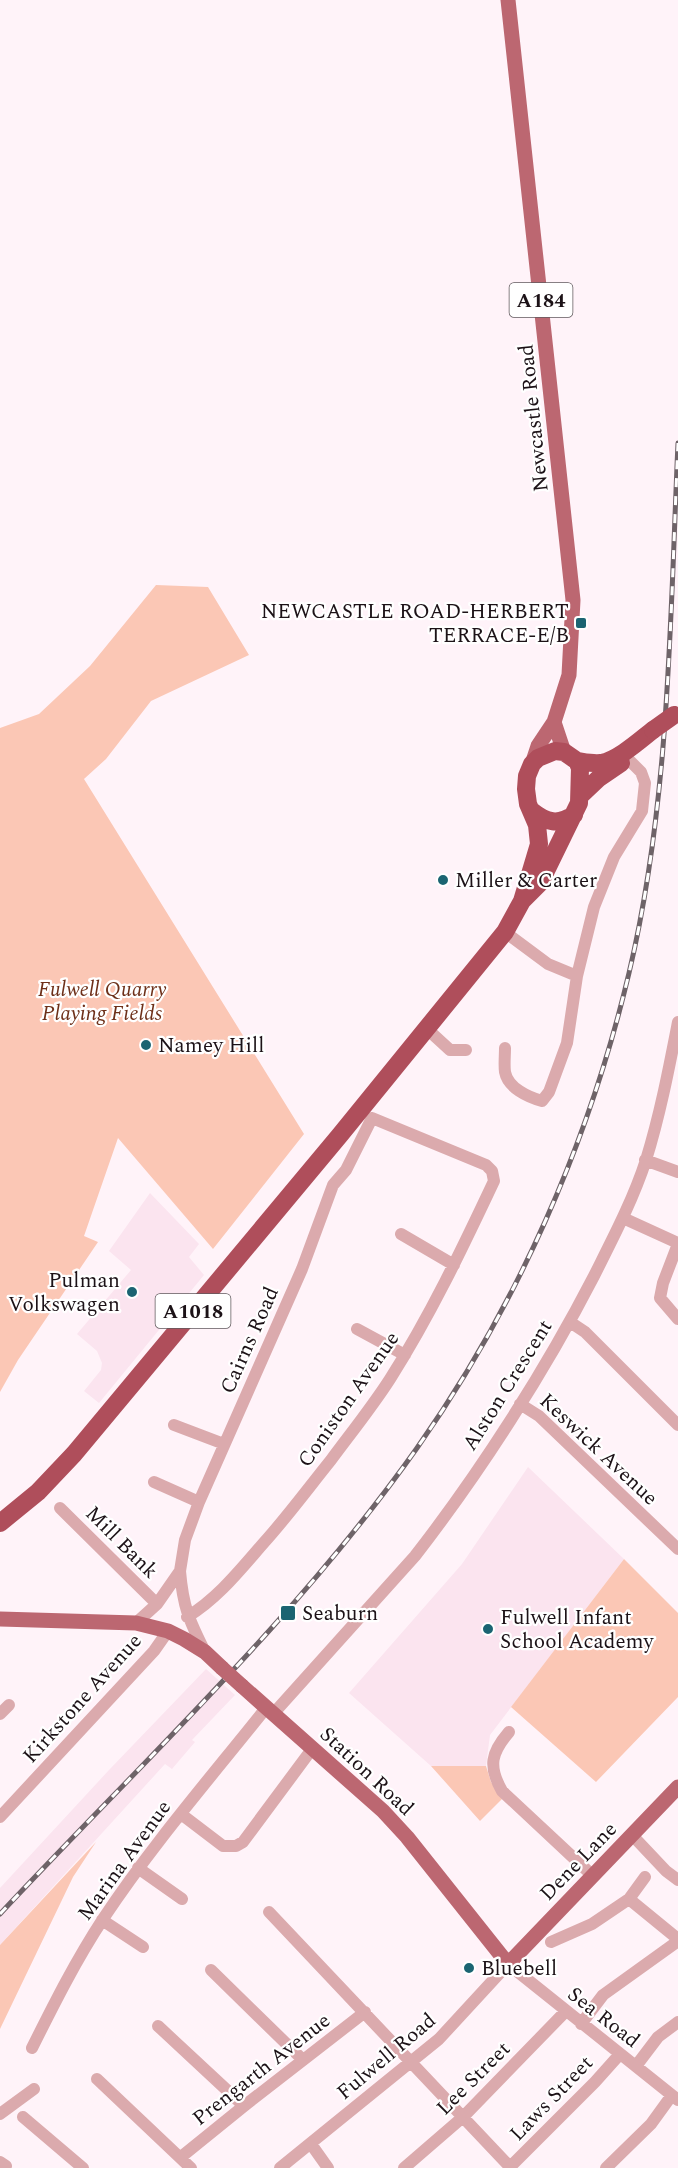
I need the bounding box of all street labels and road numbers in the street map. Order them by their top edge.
road number: A184 [510,283,572,317]
street label: Newcastle Road [510,342,558,493]
street label: Cairns Road [212,1282,288,1399]
road number: A1018 [156,1294,230,1328]
street label: Alston Crescent [455,1314,561,1457]
street label: Coniston Avenue [290,1325,408,1474]
street label: Keswick Avenue [532,1386,665,1513]
street label: Mill Bank [77,1499,165,1587]
street label: Kirkstone Avenue [15,1626,150,1771]
street label: Station Road [312,1719,421,1824]
street label: Marina Avenue [70,1794,180,1928]
street label: Dene Lane [532,1815,625,1909]
street label: Sea Road [560,1979,647,2056]
street label: Prengarth Avenue [186,2005,338,2134]
street label: Fulwell Road [330,2005,443,2108]
street label: Lee Street [429,2034,518,2123]
street label: Laws Street [502,2048,601,2149]

